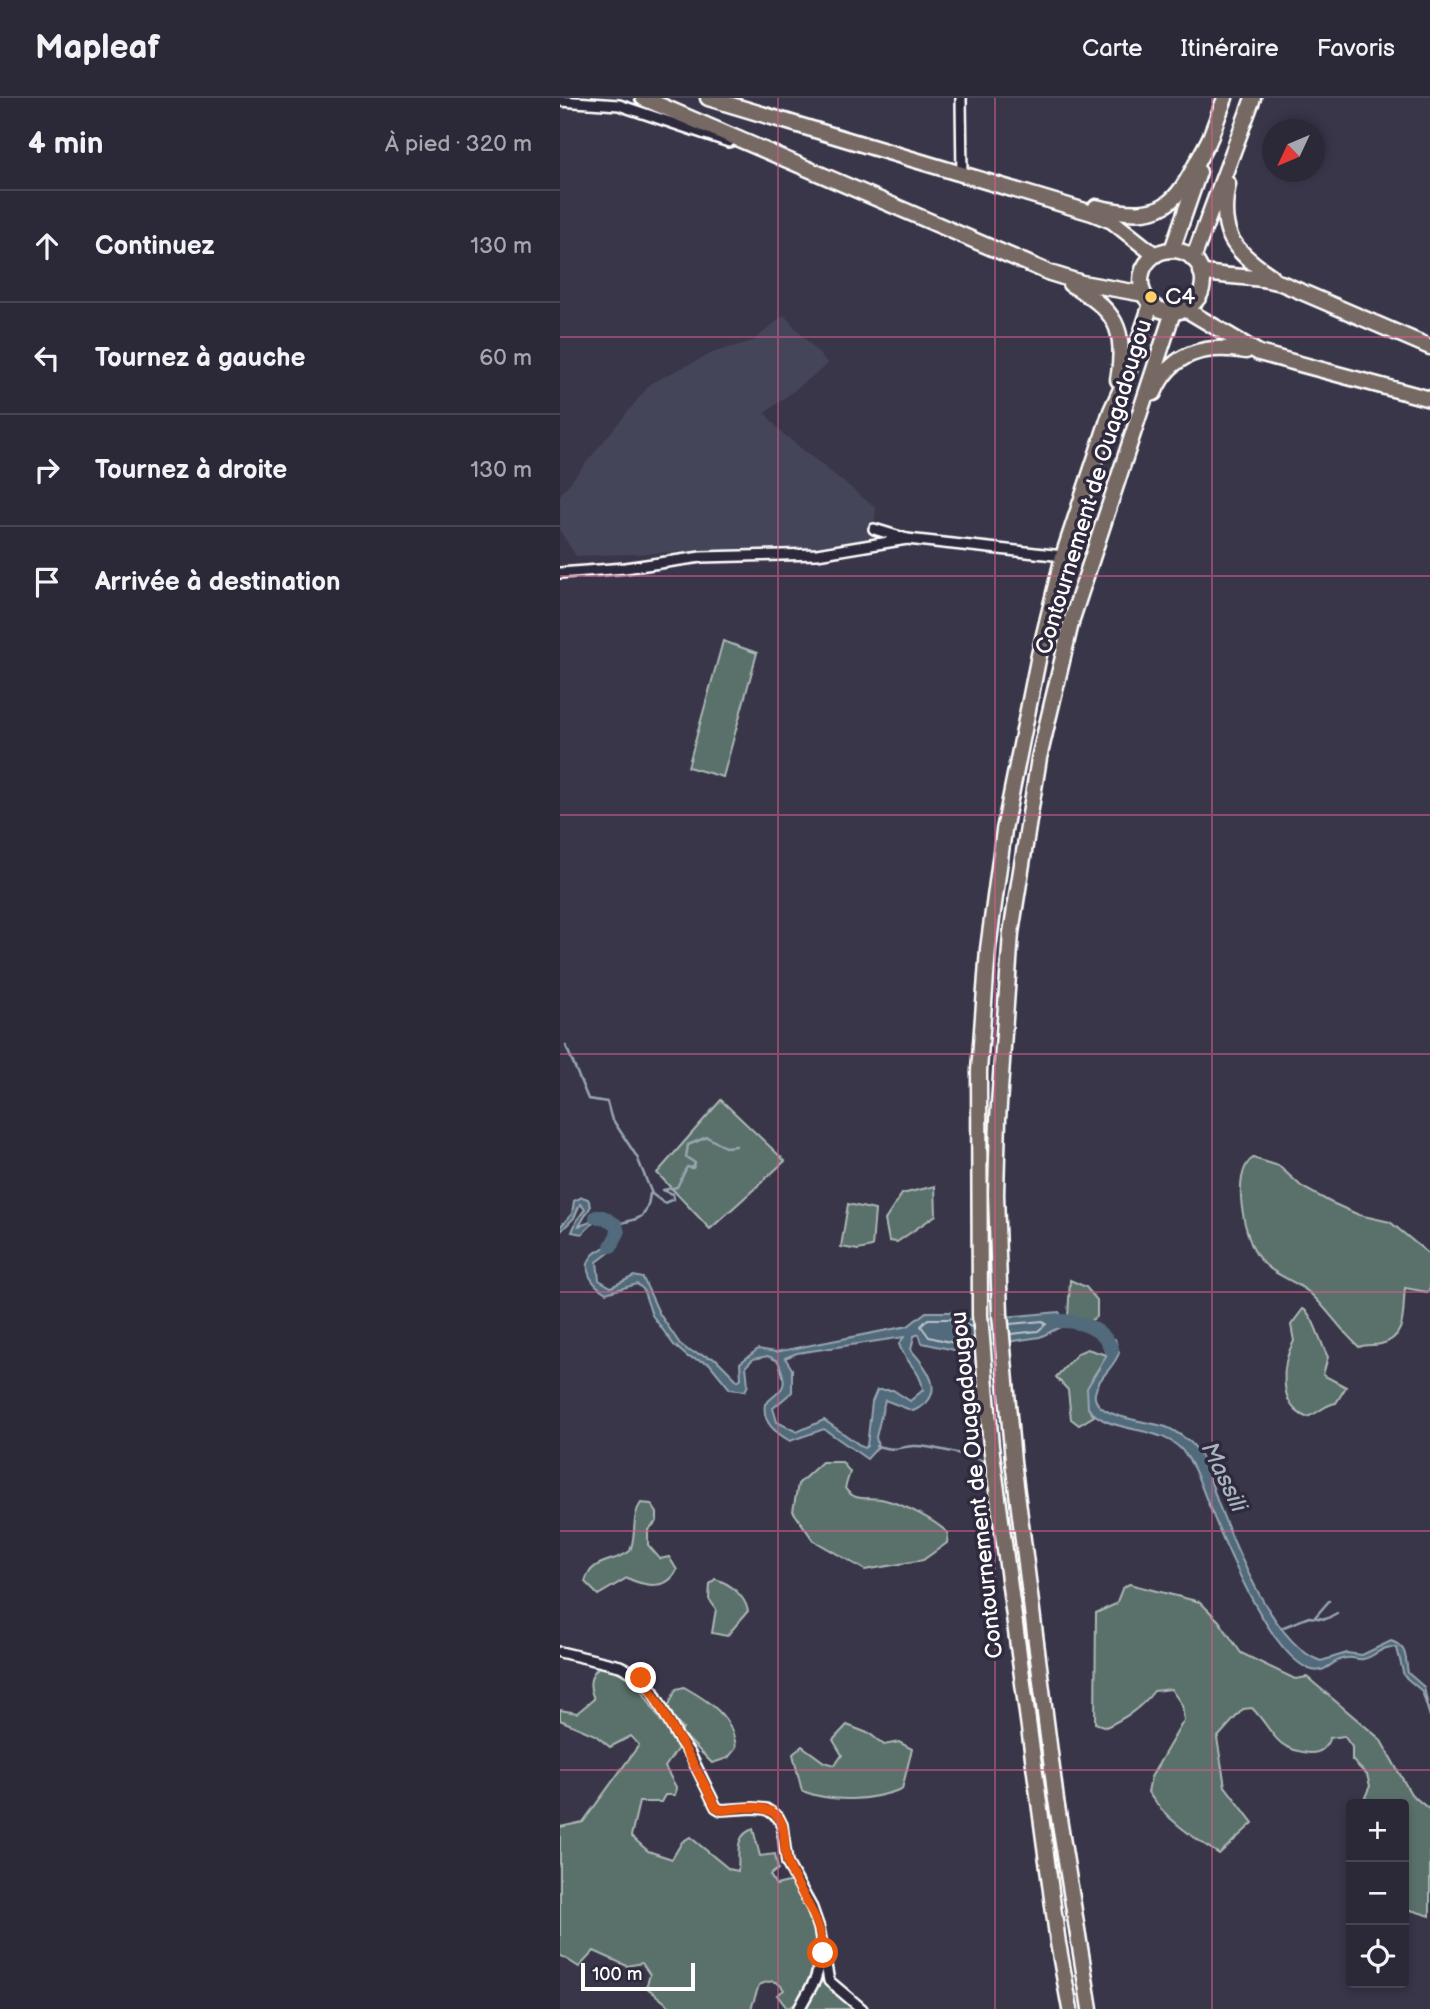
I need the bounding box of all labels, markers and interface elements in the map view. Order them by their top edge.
text: Mapleaf [35,28,160,68]
text: Carte [1082,34,1143,63]
text: Itinéraire [1181,34,1279,63]
text: Favoris [1317,34,1395,63]
north arrow [1262,119,1325,182]
text: 4 min [28,126,103,162]
text: À pied · 320 m [385,130,532,158]
icon: ahead [28,227,66,265]
text: Continuez [95,231,215,262]
text: 130 m [470,232,532,260]
place label: C4 [1165,283,1195,311]
marker: C4 [1143,289,1159,305]
street label: Contournement de Ouagadougou [1030,316,1158,658]
icon: left [28,339,66,377]
text: Tournez à gauche [95,343,306,374]
text: 60 m [479,344,532,372]
icon: right [28,451,66,489]
text: Tournez à droite [95,455,287,486]
text: 130 m [470,456,532,484]
icon: arrive [28,563,66,601]
text: Arrivée à destination [95,567,341,598]
street label: Contournement de Ouagadougou [945,1310,1009,1660]
water label: Massili [1195,1437,1254,1518]
route end [625,1662,656,1693]
map controls [1346,1799,1409,1988]
button: + [1346,1799,1409,1862]
button: − [1346,1862,1409,1925]
button: locate [1346,1925,1409,1988]
route start [807,1937,838,1968]
scale bar [581,1960,695,1992]
text: 100 m [592,1963,643,1986]

